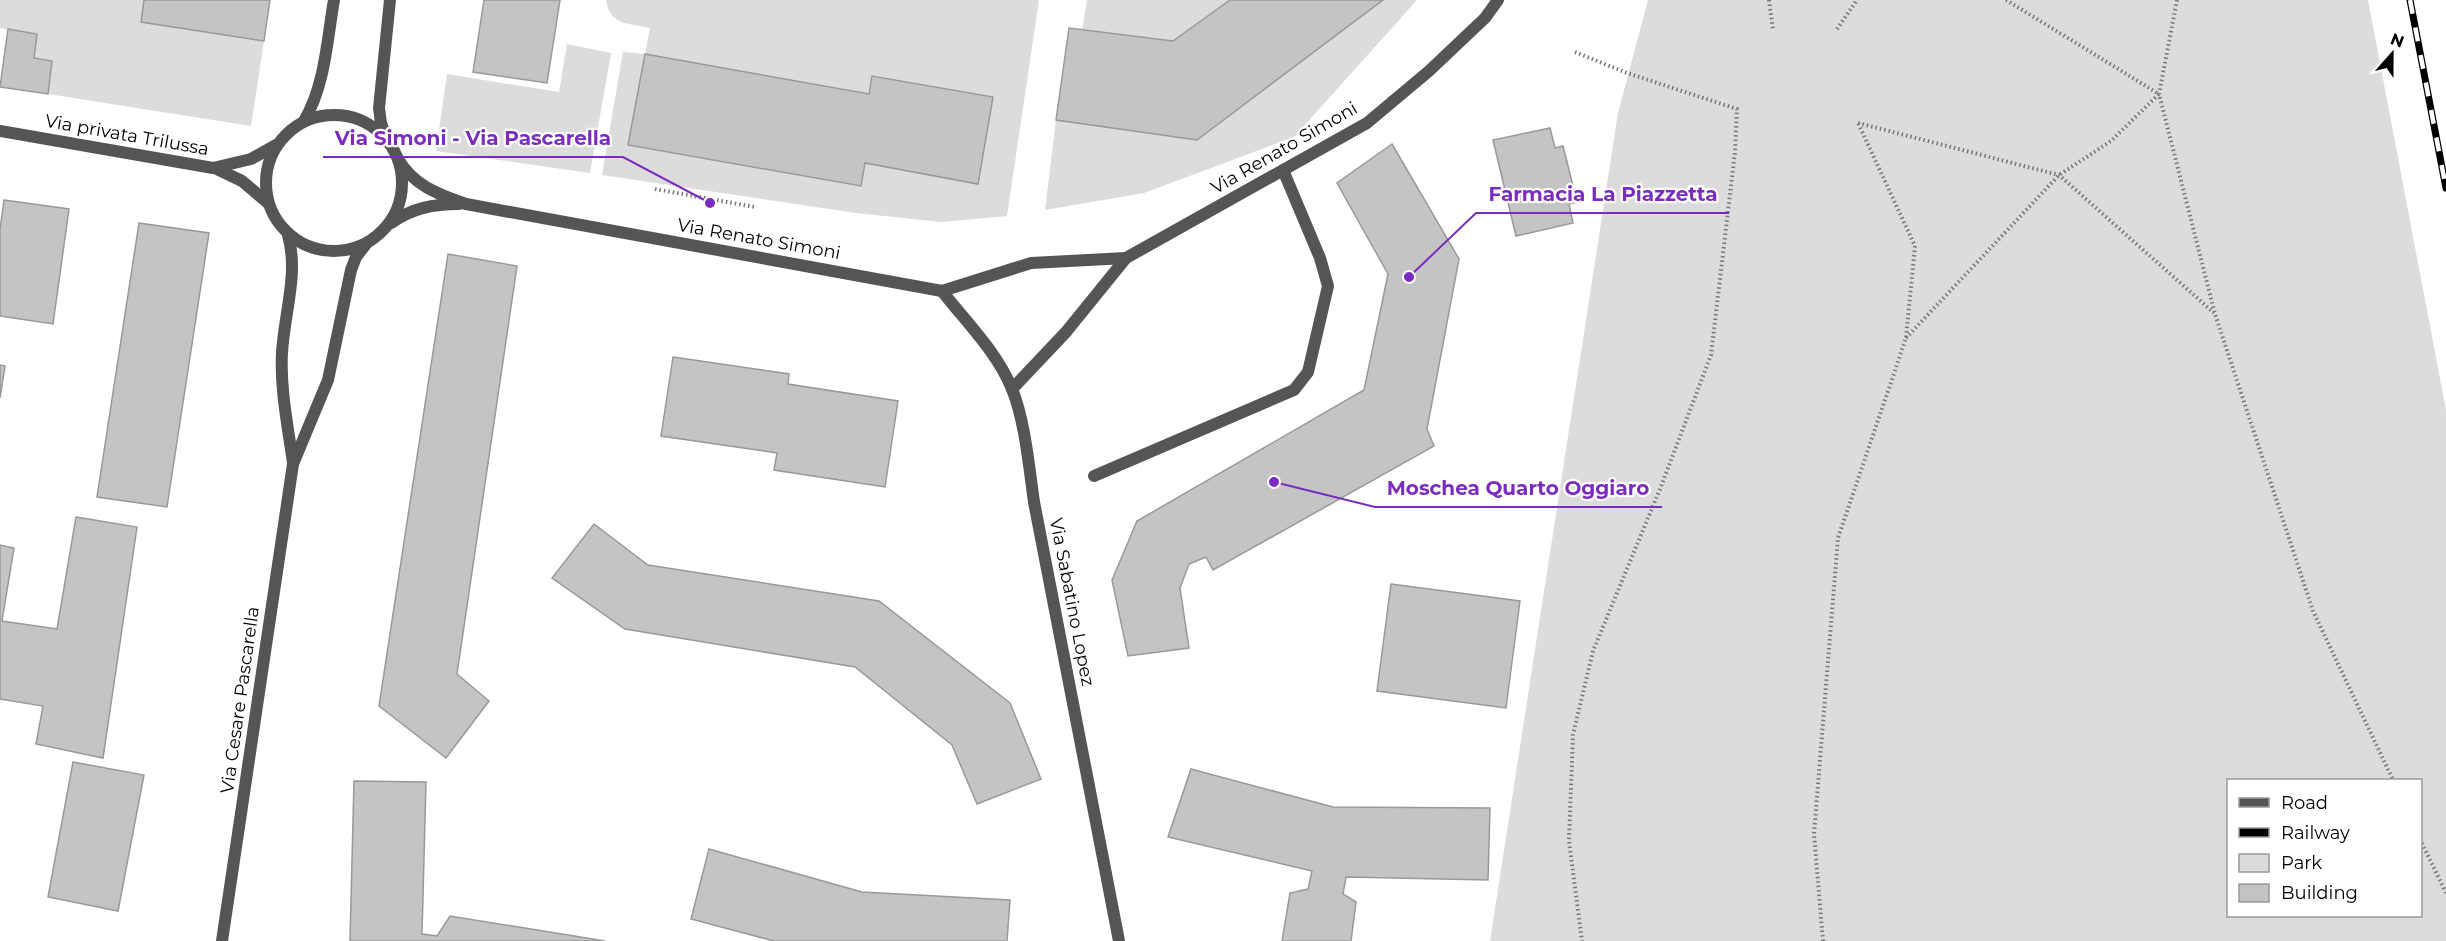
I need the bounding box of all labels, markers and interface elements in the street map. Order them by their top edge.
north arrow [2362,24,2422,84]
text: N [2388,29,2407,52]
street label: Via Renato Simoni [1207,97,1361,199]
street label: Via privata Trilussa [43,110,211,160]
callout: Via Simoni - Via Pascarella [323,119,623,157]
text: Via Simoni - Via Pascarella [334,126,611,150]
callout: Farmacia La Piazzetta [1476,175,1729,213]
text: Farmacia La Piazzetta [1488,182,1718,206]
street label: Via Renato Simoni [676,214,842,264]
callout: Moschea Quarto Oggiaro [1375,469,1662,507]
text: Moschea Quarto Oggiaro [1387,476,1649,500]
street label: Via Sabatino Lopez [1045,516,1099,688]
street label: Via Cesare Pascarella [216,605,264,795]
legend [2227,779,2422,917]
text: Road [2281,792,2328,814]
text: Railway [2281,822,2350,844]
text: Park [2281,852,2322,874]
text: Building [2281,882,2358,904]

